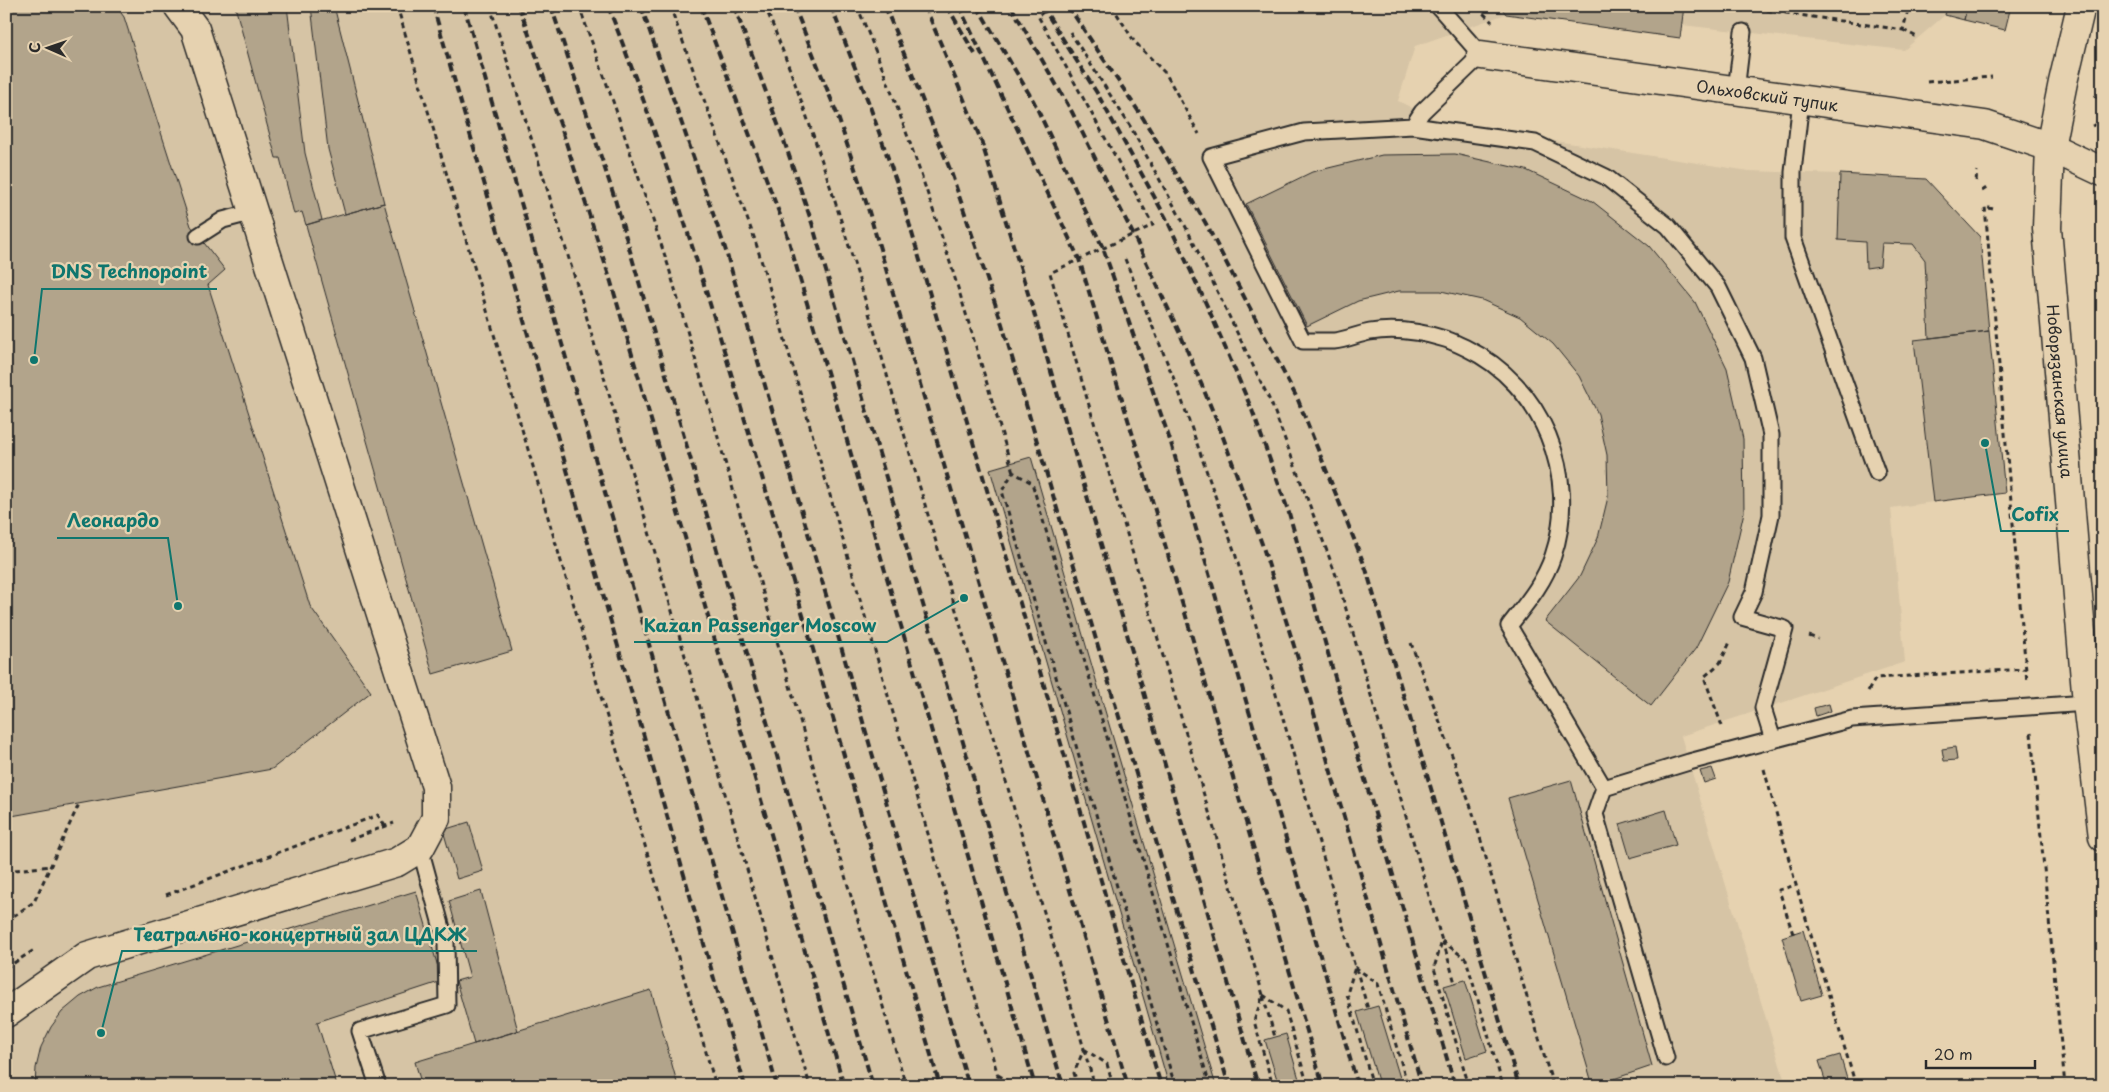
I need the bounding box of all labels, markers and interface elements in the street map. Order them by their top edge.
north arrow [22,22,72,72]
text: С [24,42,45,53]
street label: Ольховский тупик [1695,73,1840,117]
callout: DNS Technopoint [42,256,217,289]
text: DNS Technopoint [51,257,208,284]
street label: Новорязанская улица [2041,303,2080,479]
callout: Cofix [2001,498,2069,531]
text: Cofix [2011,500,2059,527]
callout: Леонардо [57,505,168,538]
text: Леонардо [67,506,159,533]
callout: Kazan Passenger Moscow [634,609,887,642]
text: Kazan Passenger Moscow [643,611,877,638]
callout: Театрально-концертный зал ЦДКЖ [122,918,477,951]
text: Театрально-концертный зал ЦДКЖ [133,920,467,947]
scale bar [1926,1037,2035,1069]
text: 20 m [1934,1042,1973,1065]

